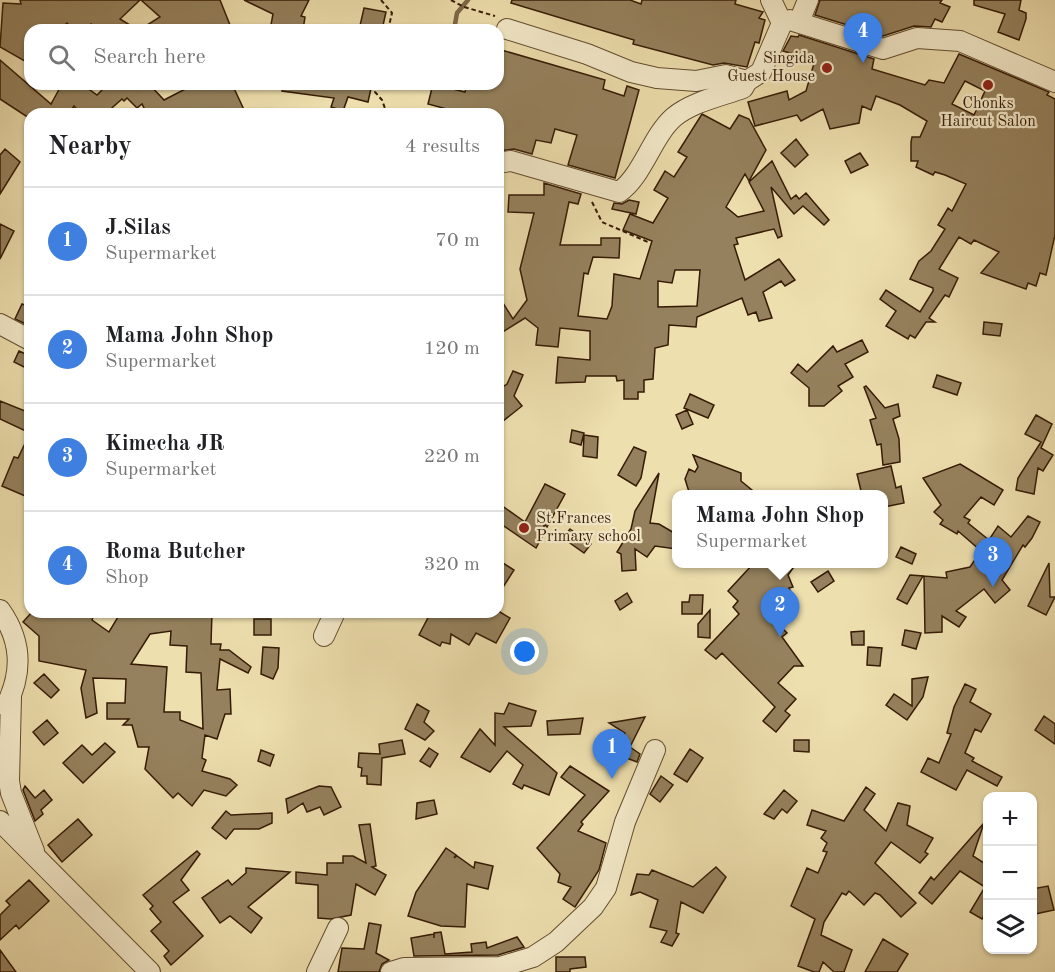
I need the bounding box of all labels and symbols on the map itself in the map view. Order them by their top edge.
pin: 4 [844,14,882,63]
place label: Singida Guest House [727,51,815,85]
marker: Singida Guest House [820,61,834,75]
marker: Chonks Haircut Salon [981,78,995,92]
place label: Chonks Haircut Salon [940,96,1036,130]
place label: St.Frances Primary school [536,511,641,545]
marker: St.Frances Primary school [517,521,531,535]
pin: 3 [974,538,1012,587]
pin: 2 [760,588,800,637]
your location [510,637,539,666]
pin: 1 [592,730,632,779]

